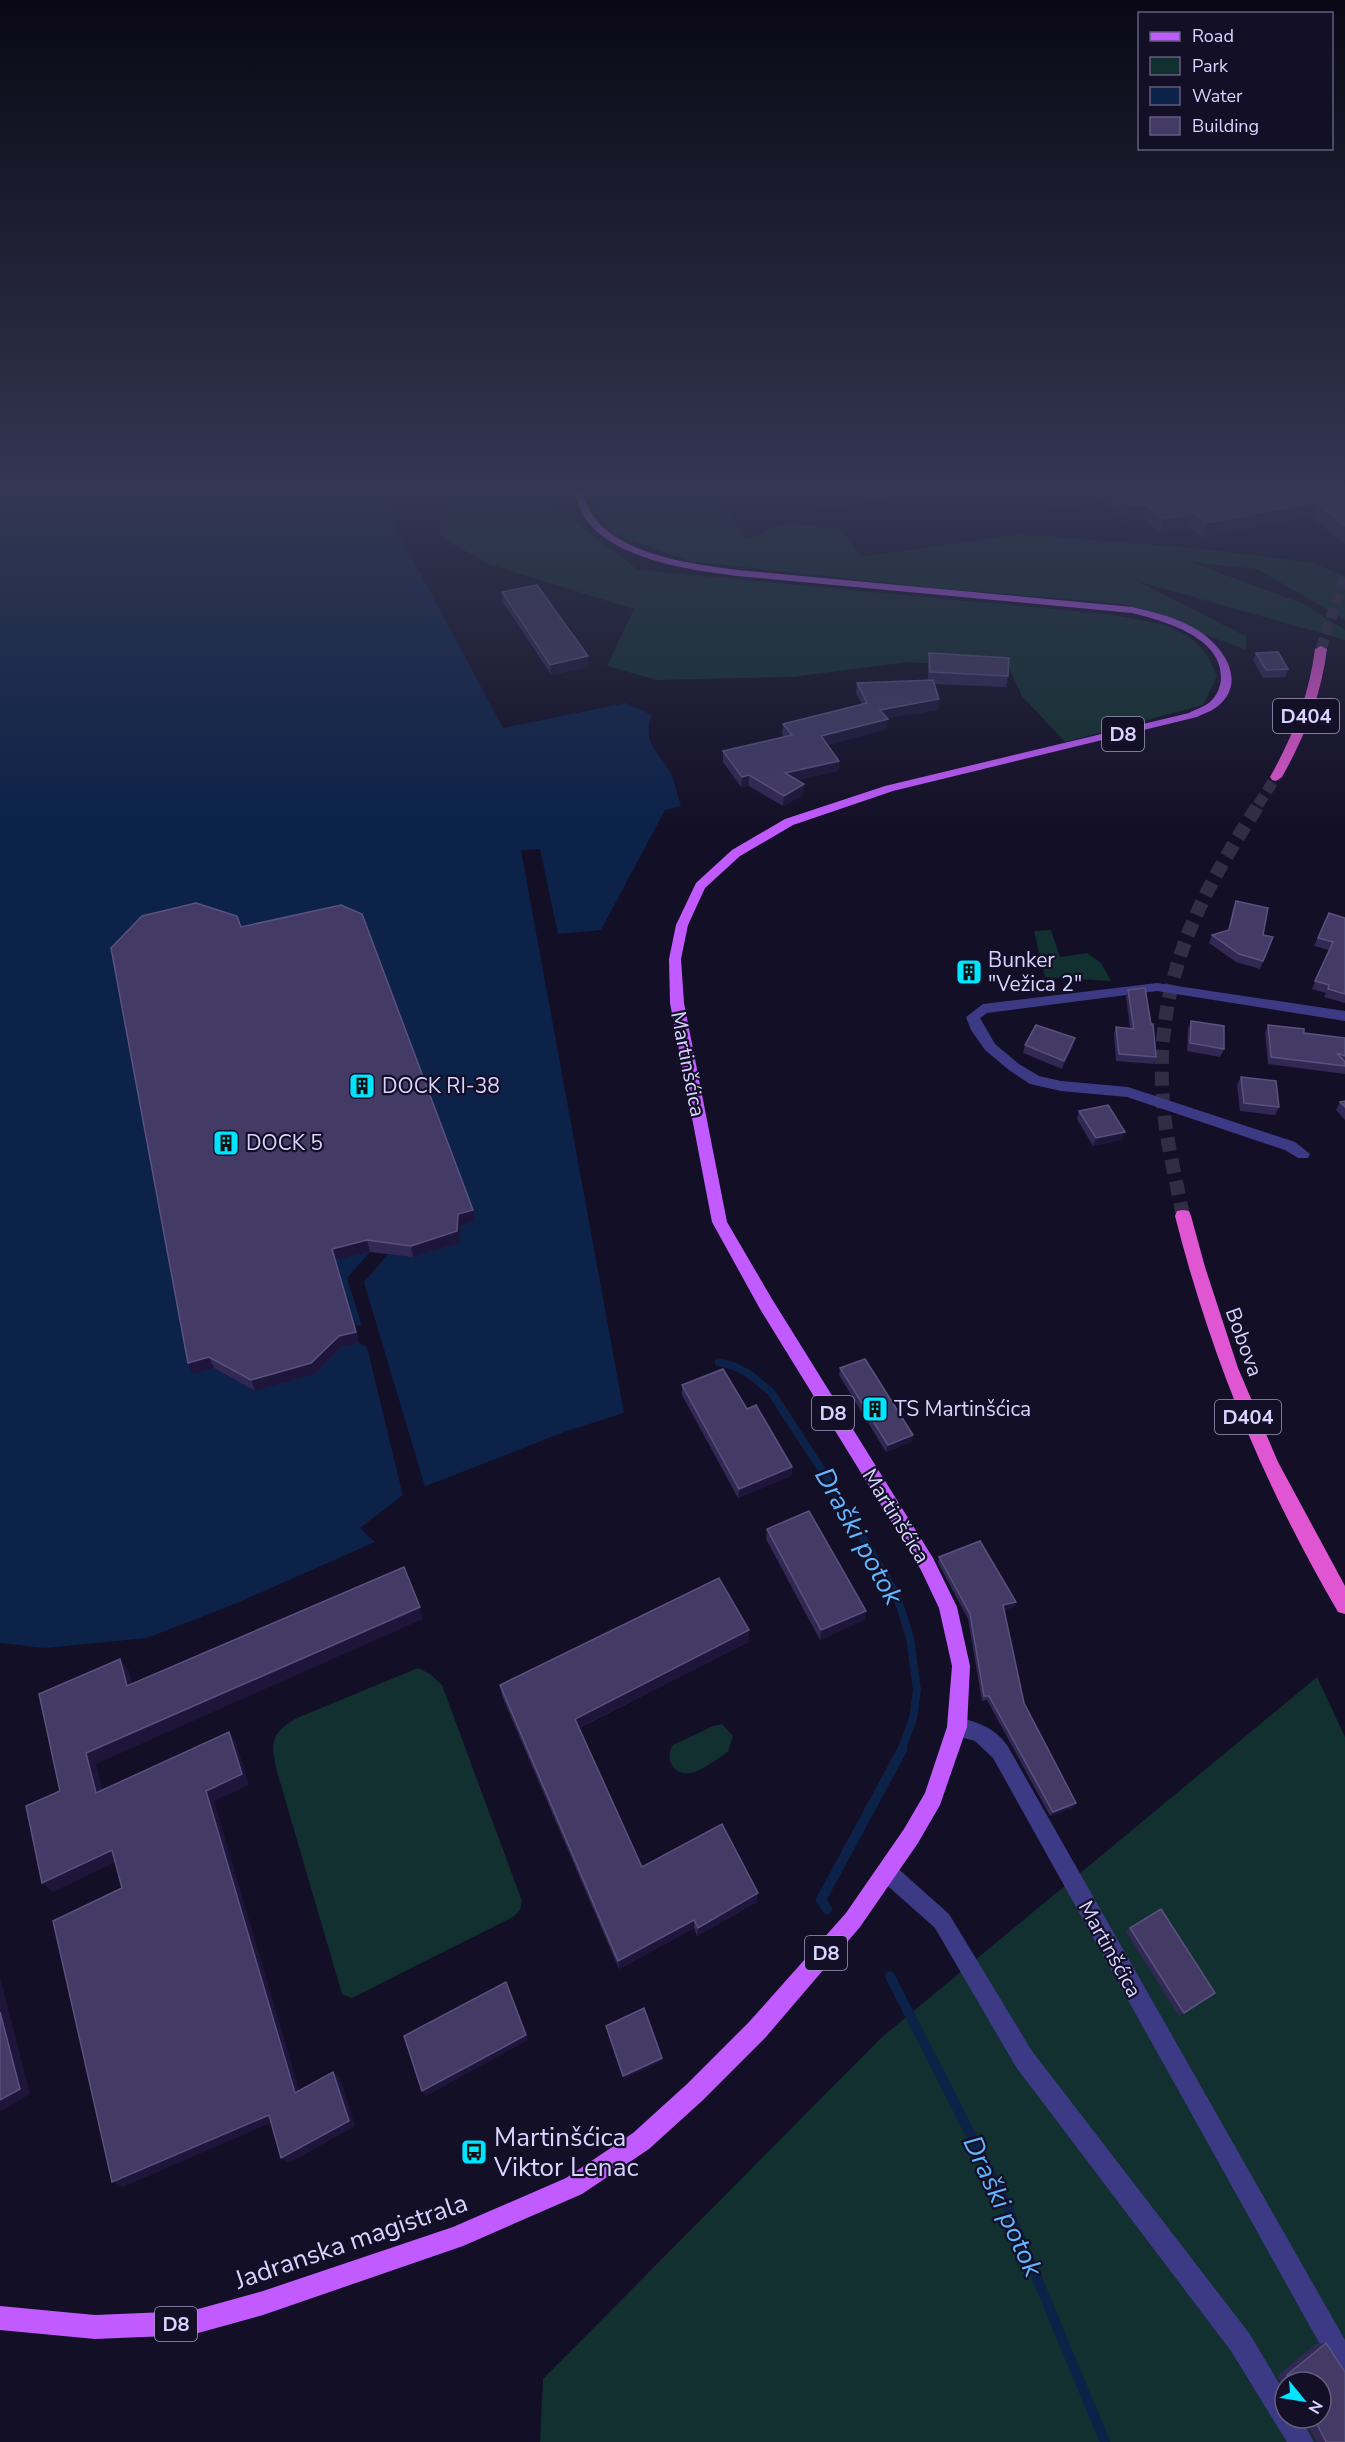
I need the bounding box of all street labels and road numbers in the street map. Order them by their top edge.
road number: D404 [1273,699,1339,733]
road number: D8 [1102,717,1144,751]
street label: Martinšćica [664,1009,712,1119]
street label: Bobova [1219,1304,1269,1380]
road number: D8 [812,1396,854,1430]
road number: D404 [1215,1400,1281,1434]
street label: Martinšćica [856,1463,936,1569]
street label: Martinšćica [1072,1896,1148,2002]
road number: D8 [805,1936,847,1970]
street label: Jadranska magistrala [229,2185,472,2298]
road number: D8 [155,2307,197,2341]

